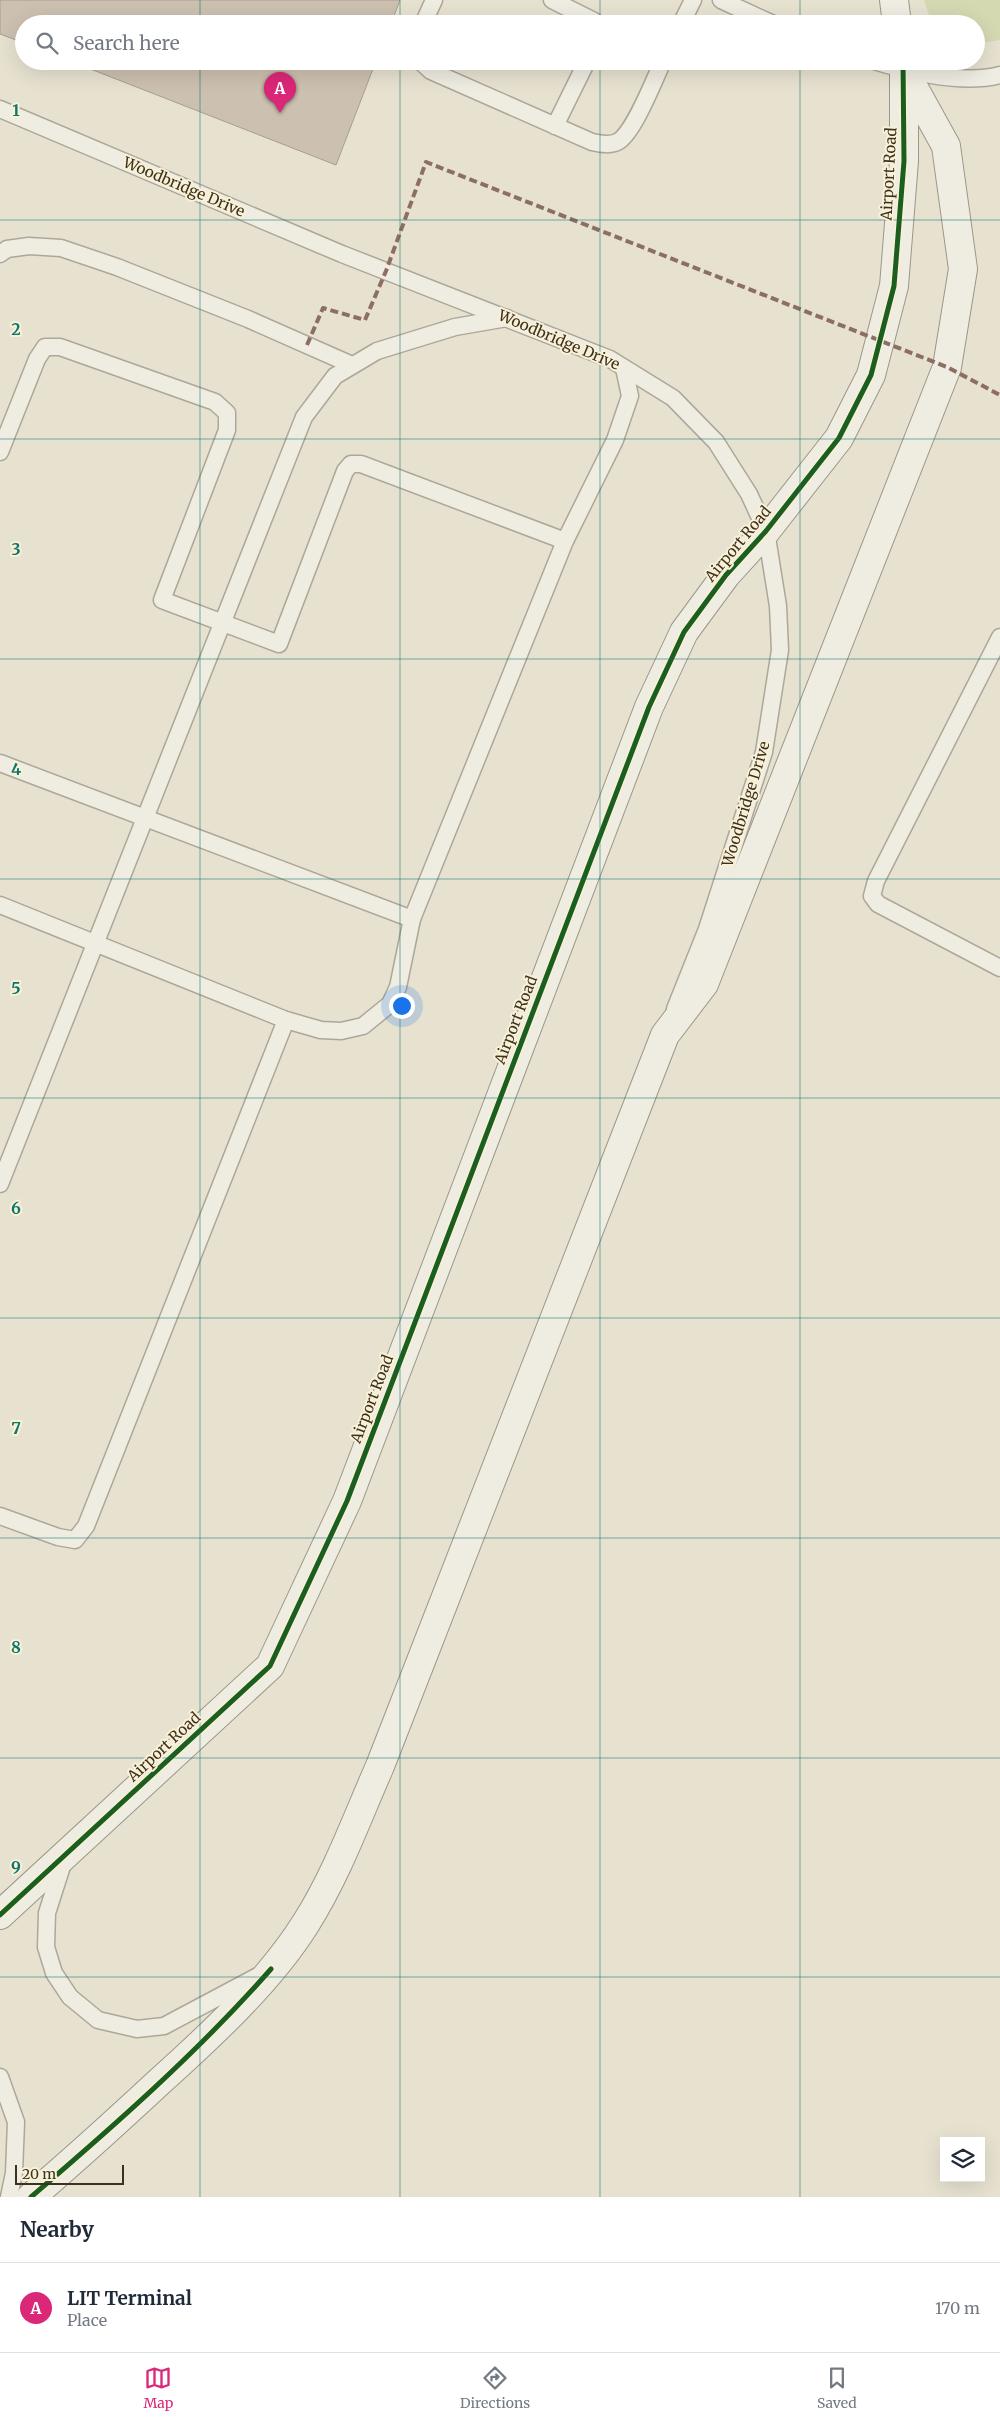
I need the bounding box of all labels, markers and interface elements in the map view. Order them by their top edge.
search box [15,15,985,70]
icon: search [33,29,61,57]
text: Search here [73,31,180,55]
pin: A [264,72,296,113]
text: 1 [12,100,20,120]
street label: Airport Road [877,127,900,222]
street label: Woodbridge Drive [120,152,248,221]
street label: Woodbridge Drive [495,305,623,374]
text: 2 [11,319,21,339]
street label: Airport Road [700,502,775,586]
text: 3 [11,539,21,559]
street label: Woodbridge Drive [717,739,774,870]
text: 4 [11,759,21,779]
street label: Airport Road [490,973,541,1068]
text: 5 [11,978,21,998]
your location [389,993,415,1019]
text: 6 [11,1198,21,1218]
street label: Airport Road [346,1352,397,1447]
text: 7 [11,1418,21,1438]
text: 8 [11,1637,21,1657]
street label: Airport Road [122,1708,204,1786]
text: 9 [11,1857,21,1877]
map controls [940,2137,985,2182]
button: layers [940,2137,985,2182]
scale bar [15,2162,124,2185]
text: 20 m [22,2165,56,2183]
text: Nearby [20,2216,94,2243]
text: LIT Terminal [67,2286,192,2310]
text: A [30,2298,42,2318]
text: 170 m [935,2298,980,2318]
text: Place [67,2310,107,2330]
tab: Map [143,2364,173,2412]
tab: Directions [460,2364,530,2412]
tab: Saved [817,2364,857,2412]

